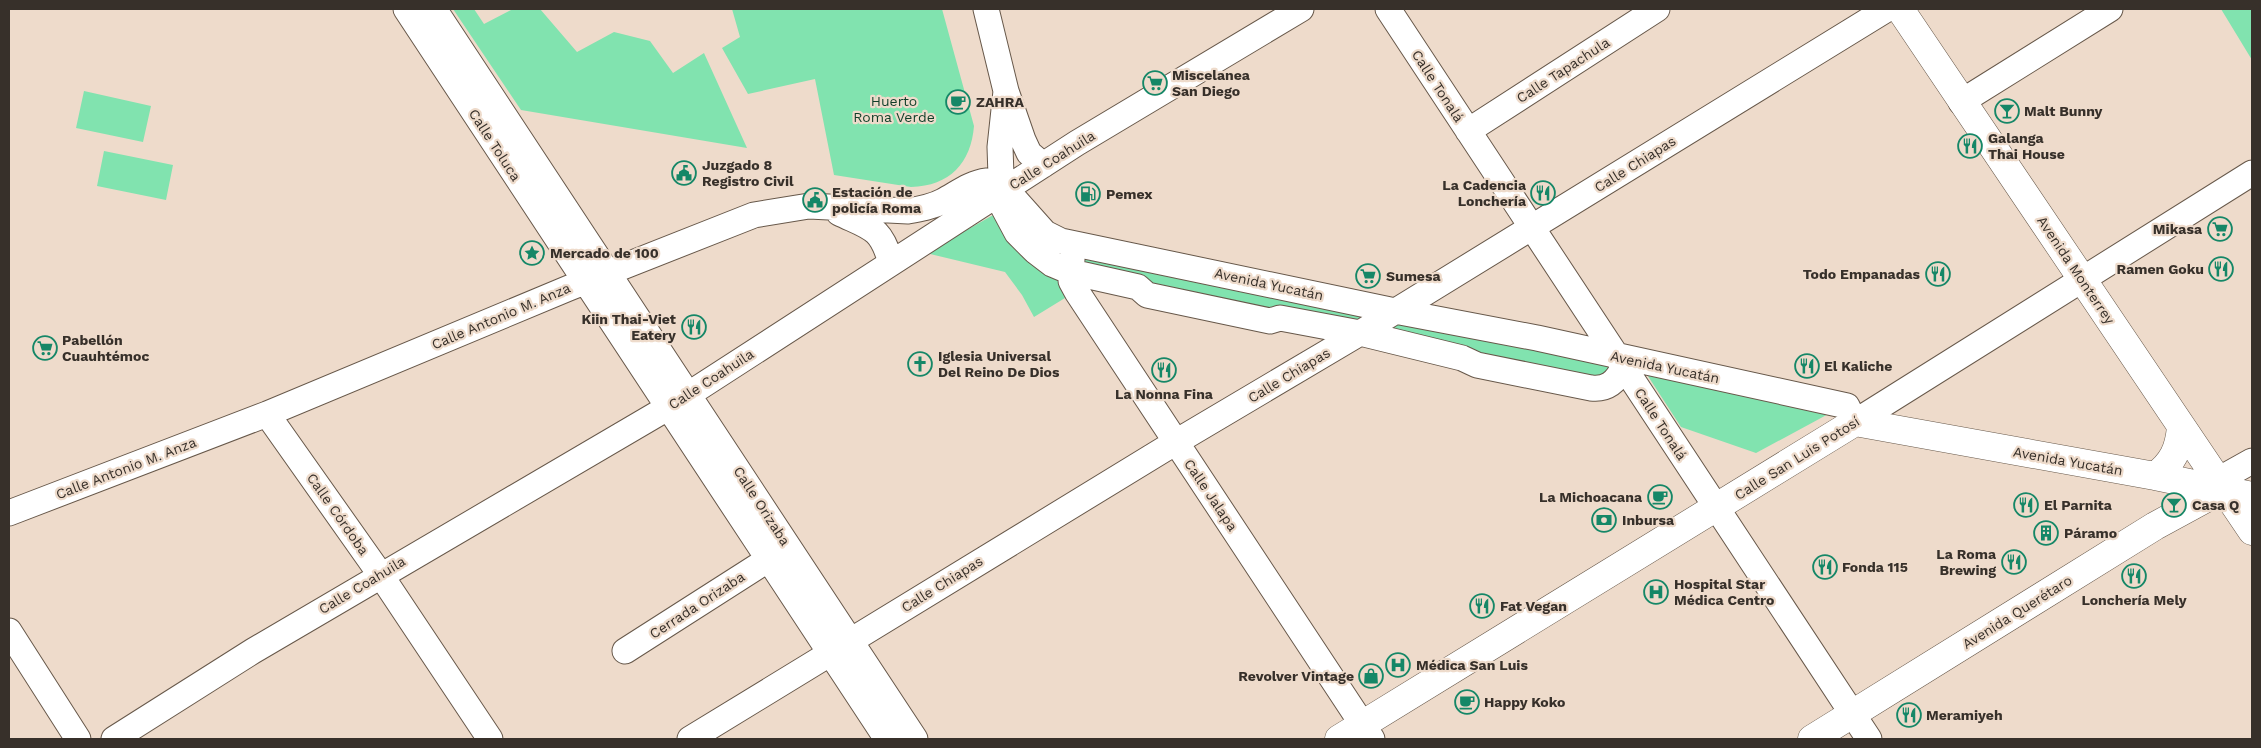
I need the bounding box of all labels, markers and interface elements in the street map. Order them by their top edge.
street label: Calle Tapachula [1514,34,1613,106]
street label: Calle Tonalá [1409,47,1467,125]
place label: Miscelanea San Diego [1172,67,1251,99]
supermarket icon: Miscelanea San Diego [1142,70,1168,96]
cafe icon: ZAHRA [945,89,971,115]
park label: Huerto Roma Verde [853,93,935,125]
place label: ZAHRA [976,94,1024,110]
bar icon: Malt Bunny [1994,98,2020,124]
place label: Malt Bunny [2024,103,2103,119]
street label: Calle Toluca [466,106,524,184]
street label: Calle Coahuila [1006,127,1098,193]
place label: Galanga Thai House [1988,130,2065,162]
street label: Calle Chiapas [1591,133,1679,195]
restaurant icon: Galanga Thai House [1957,133,1983,159]
place label: Juzgado 8 Registro Civil [702,157,794,189]
public building icon: Juzgado 8 Registro Civil [671,160,697,186]
place label: La Cadencia Lonchería [1442,177,1527,209]
restaurant icon: La Cadencia Lonchería [1530,180,1556,206]
fuel station icon: Pemex [1075,181,1101,207]
place label: Estación de policía Roma [832,184,922,216]
place label: Pemex [1106,186,1153,202]
public building icon: Estación de policía Roma [802,187,828,213]
street label: Avenida Monterrey [2034,213,2118,328]
supermarket icon: Mikasa [2207,216,2233,242]
place label: Mikasa [2153,221,2203,237]
place icon: Mercado de 100 [519,240,545,266]
place label: Mercado de 100 [550,245,659,261]
restaurant icon: Ramen Goku [2208,256,2234,282]
restaurant icon: Todo Empanadas [1925,261,1951,287]
place label: Ramen Goku [2116,261,2204,277]
supermarket icon: Sumesa [1355,263,1381,289]
street label: Avenida Yucatán [1213,265,1325,303]
place label: Todo Empanadas [1803,266,1921,282]
place label: Sumesa [1386,268,1441,284]
street label: Calle Antonio M. Anza [429,279,573,353]
place label: Kiin Thai-Viet Eatery [581,311,676,343]
restaurant icon: Kiin Thai-Viet Eatery [681,314,707,340]
place label: Pabellón Cuauhtémoc [62,332,149,364]
supermarket icon: Pabellón Cuauhtémoc [32,335,58,361]
street label: Calle Chiapas [1245,344,1333,406]
street label: Calle Coahuila [665,346,757,412]
place label: Iglesia Universal Del Reino De Dios [938,348,1060,380]
street label: Avenida Yucatán [1609,348,1721,386]
church icon: Iglesia Universal Del Reino De Dios [907,351,933,377]
restaurant icon: El Kaliche [1794,353,1820,379]
restaurant icon: La Nonna Fina [1151,357,1177,383]
place label: El Kaliche [1824,358,1892,374]
street label: Calle Tonalá [1632,385,1690,463]
place label: La Nonna Fina [1115,386,1214,402]
street label: Calle San Luis Potosí [1732,413,1863,503]
street label: Calle Antonio M. Anza [53,434,199,502]
street label: Avenida Yucatán [2012,443,2124,479]
street label: Calle Jalapa [1181,456,1241,534]
street label: Calle Orizaba [731,464,794,549]
street label: Calle Córdoba [304,470,372,558]
cafe icon: La Michoacana [1647,484,1673,510]
place label: La Michoacana [1539,489,1643,505]
restaurant icon: El Parnita [2013,492,2039,518]
bar icon: Casa Q [2161,492,2187,518]
place label: El Parnita [2044,497,2113,513]
place label: Casa Q [2192,497,2239,513]
bank icon: Inbursa [1591,507,1617,533]
place label: Inbursa [1622,512,1675,528]
building icon: Páramo [2033,520,2059,546]
place label: Páramo [2064,525,2117,541]
place label: La Roma Brewing [1936,546,1997,578]
restaurant icon: La Roma Brewing [2001,549,2027,575]
street label: Calle Coahuila [316,553,408,617]
street label: Calle Chiapas [898,553,986,615]
restaurant icon: Fonda 115 [1812,554,1838,580]
place label: Fonda 115 [1842,559,1908,575]
restaurant icon: Lonchería Mely [2121,563,2147,589]
street label: Cerrada Orizaba [647,568,748,642]
street label: Avenida Querétaro [1959,572,2075,652]
place label: Hospital Star Médica Centro [1674,576,1774,608]
hospital icon: Hospital Star Médica Centro [1643,579,1669,605]
place label: Lonchería Mely [2081,592,2187,608]
restaurant icon: Fat Vegan [1469,593,1495,619]
place label: Fat Vegan [1500,598,1567,614]
hospital icon: Médica San Luis [1385,652,1411,678]
place label: Médica San Luis [1416,657,1528,673]
shop icon: Revolver Vintage [1358,663,1384,689]
place label: Revolver Vintage [1238,668,1354,684]
cafe icon: Happy Koko [1454,689,1480,715]
place label: Happy Koko [1484,694,1565,710]
restaurant icon: Meramiyeh [1896,702,1922,728]
place label: Meramiyeh [1926,707,2003,723]

